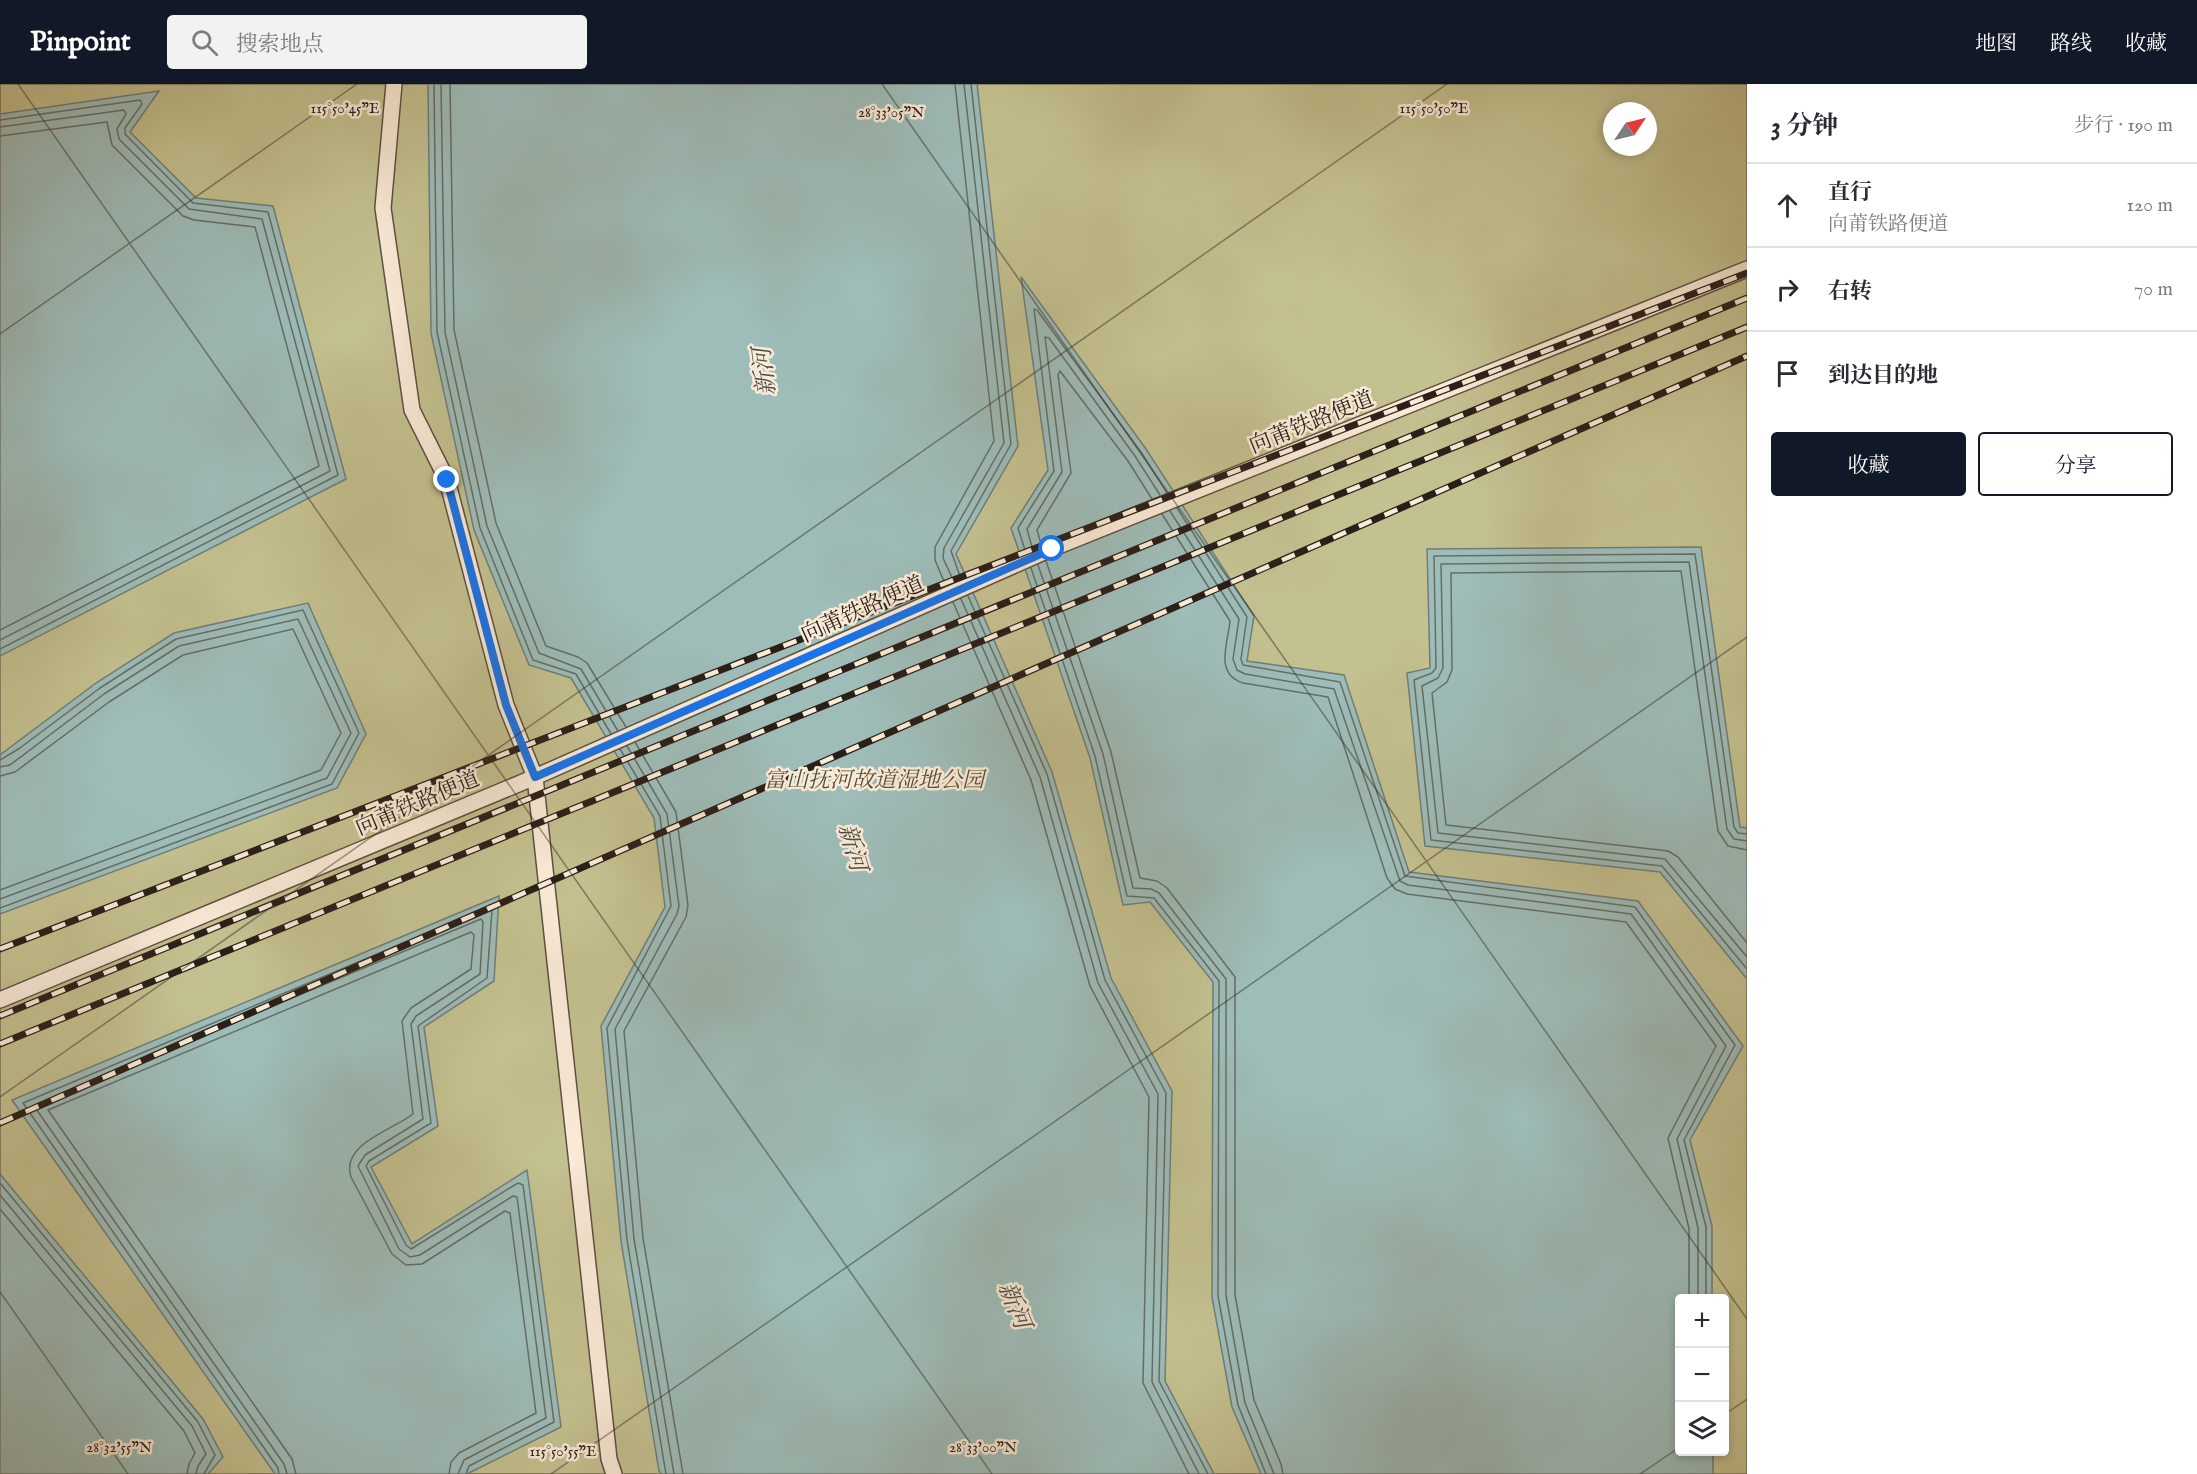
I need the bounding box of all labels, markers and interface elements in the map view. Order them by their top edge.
search box [167,15,587,69]
text: Pinpoint [30,25,131,60]
icon: search [188,26,221,59]
text: 搜索地点 [236,31,324,59]
text: 地图 [1975,31,2017,58]
text: 路线 [2050,31,2092,58]
text: 收藏 [2125,31,2167,58]
text: 115°50'45"E [311,99,379,118]
text: 115°50'50"E [1400,99,1468,118]
north arrow [1603,102,1657,156]
text: 28°33'05"N [858,103,924,122]
text: 3 分钟 [1771,110,1838,143]
text: 步行 · 190 m [2074,113,2173,138]
text: 直行 [1828,179,1872,207]
icon: ahead [1771,189,1804,222]
text: 120 m [2127,193,2173,218]
text: 向莆铁路便道 [1828,212,1948,237]
icon: right [1771,273,1804,306]
text: 70 m [2134,277,2173,302]
text: 右转 [1828,278,1872,306]
water label: 新河 [747,342,784,398]
icon: arrive [1771,357,1804,390]
text: 到达目的地 [1828,362,1938,390]
street label: 向莆铁路便道 [1245,385,1378,461]
button: 收藏 [1771,432,1966,496]
button: 分享 [1978,432,2173,496]
route end [433,466,459,492]
route start [1038,535,1064,561]
street label: 向莆铁路便道 [797,570,929,649]
street label: 向莆铁路便道 [352,765,484,843]
park label: 富山抚河故道湿地公园 [764,767,987,795]
water label: 新河 [830,820,874,879]
water label: 新河 [990,1278,1038,1337]
map controls [1675,1294,1729,1456]
button: + [1675,1294,1729,1348]
button: − [1675,1348,1729,1402]
button: layers [1675,1402,1729,1456]
text: 28°32'55"N [86,1438,152,1457]
text: 28°33'00"N [949,1438,1017,1457]
text: 115°50'55"E [530,1442,596,1461]

